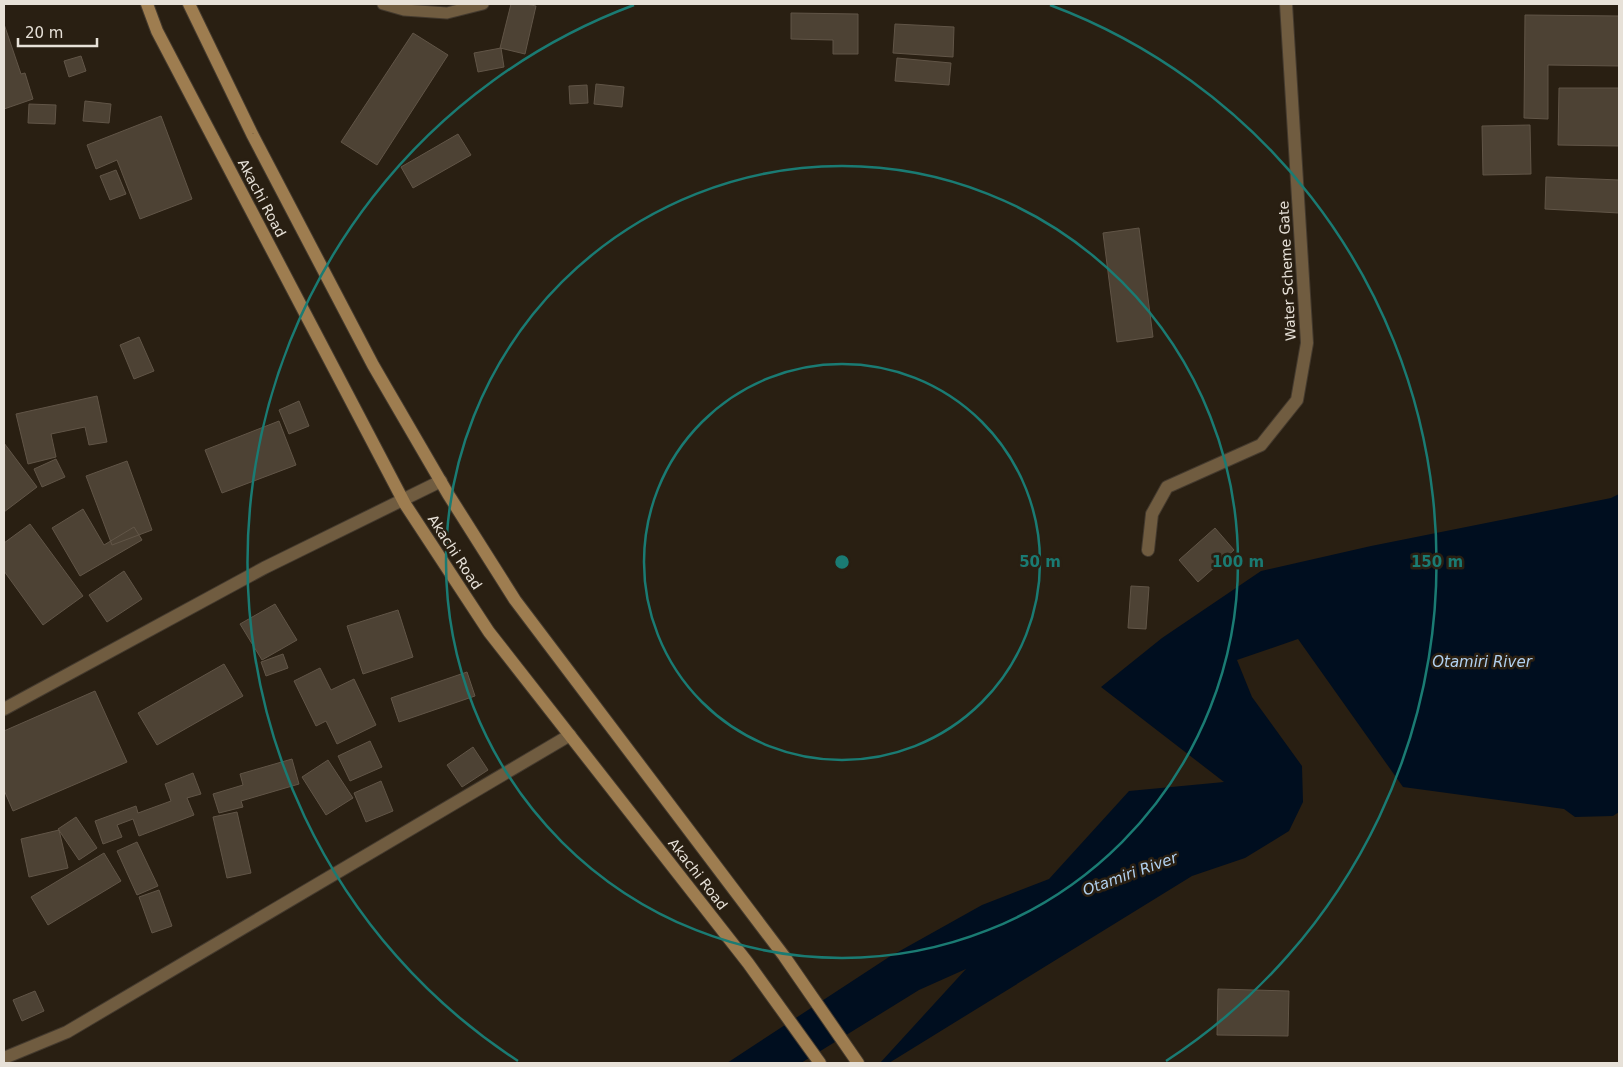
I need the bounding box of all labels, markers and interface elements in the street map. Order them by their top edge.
scale bar [18,15,96,47]
text: 20 m [25,24,63,42]
street label: Akachi Road [235,156,289,240]
street label: Water Scheme Gate [1275,201,1299,341]
street label: Akachi Road [425,512,485,592]
centre of rings [833,553,851,571]
text: 50 m [1019,553,1061,571]
text: 100 m [1212,553,1264,571]
text: 150 m [1411,553,1463,571]
water label: Otamiri River [1432,653,1533,671]
street label: Akachi Road [665,835,731,913]
water label: Otamiri River [1080,848,1181,899]

